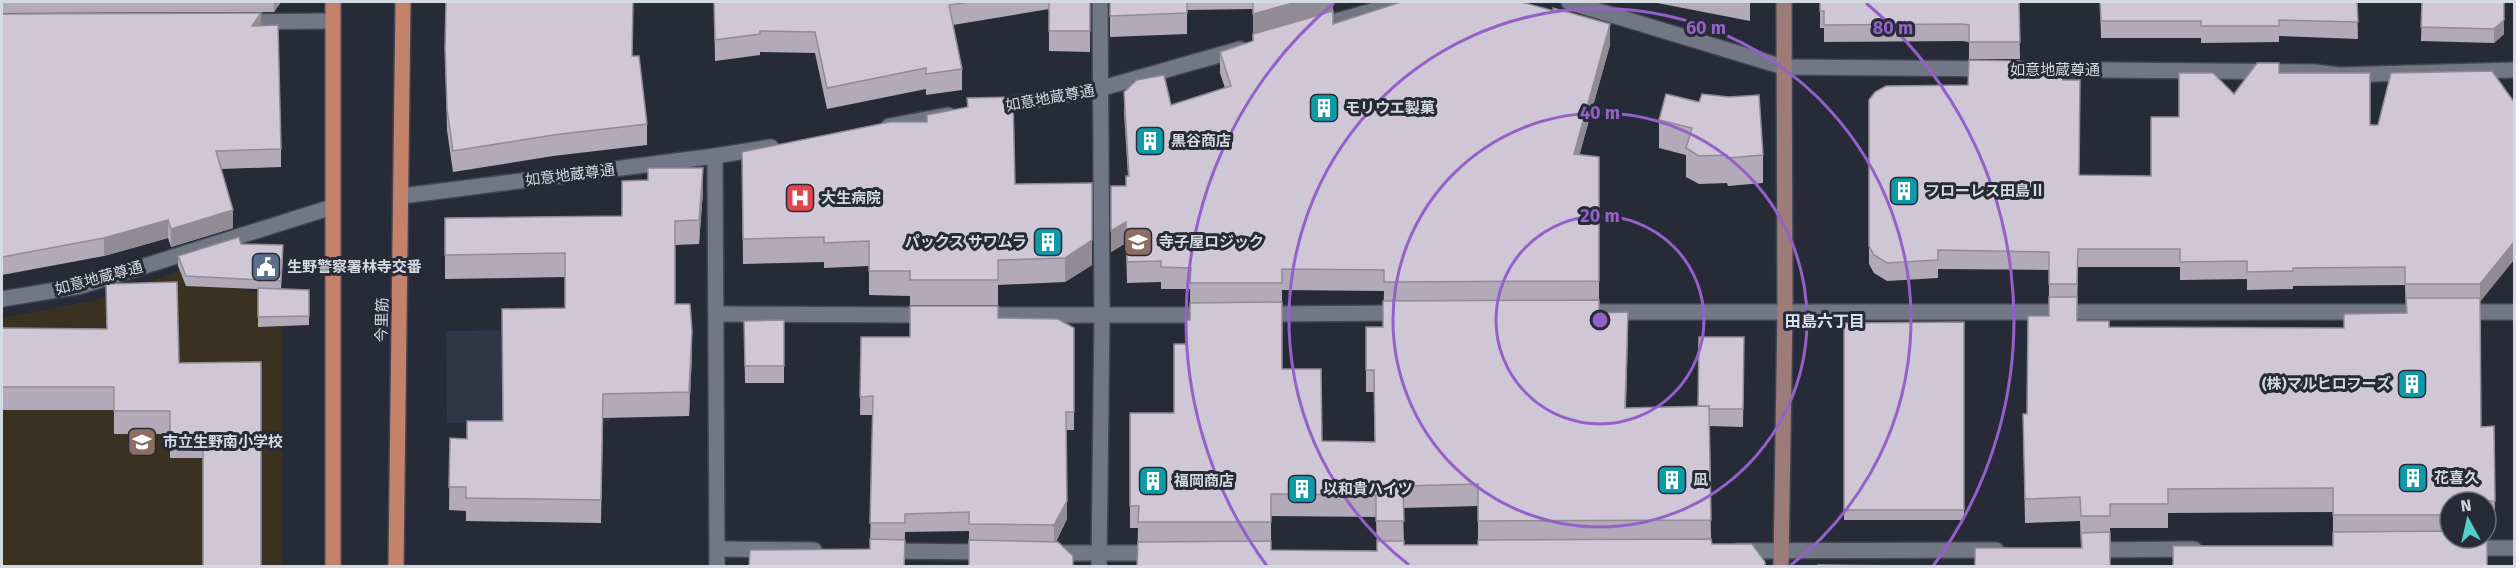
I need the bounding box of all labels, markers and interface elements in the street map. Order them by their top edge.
text: 60 m [1686,17,1726,39]
text: 80 m [1873,17,1913,39]
street label: 如意地蔵尊通 [2010,61,2100,79]
street label: 如意地蔵尊通 [1004,81,1096,115]
building icon: モリウエ製菓 [1308,92,1340,124]
place label: モリウエ製菓 [1345,99,1435,117]
text: 40 m [1580,102,1620,124]
building icon: 黒谷商店 [1134,125,1166,157]
place label: 黒谷商店 [1171,132,1231,150]
street label: 如意地蔵尊通 [524,161,616,189]
building icon: フローレス田島Ⅱ [1888,175,1920,207]
hospital icon: 大生病院 [784,182,816,214]
place label: フローレス田島Ⅱ [1925,182,2045,200]
place label: 大生病院 [821,189,881,207]
text: 20 m [1580,205,1620,227]
building icon: パックス サワムラ [1032,226,1064,258]
school or university icon: 寺子屋ロジック [1122,226,1154,258]
place label: パックス サワムラ [905,233,1027,251]
place label: 寺子屋ロジック [1159,233,1264,251]
public building icon: 生野警察署林寺交番 [250,251,282,283]
street label: 如意地蔵尊通 [53,258,145,298]
place label: 生野警察署林寺交番 [287,258,422,276]
street label: 今里筋 [373,297,391,343]
centre of rings [1590,310,1610,330]
district label: 田島六丁目 [1785,312,1865,331]
building icon: (株)マルヒロフーズ [2396,368,2428,400]
place label: (株)マルヒロフーズ [2262,375,2391,393]
school or university icon: 市立生野南小学校 [126,426,158,458]
place label: 市立生野南小学校 [163,433,283,451]
building icon: 花喜久 [2397,462,2429,494]
building icon: 凪 [1656,464,1688,496]
building icon: 福岡商店 [1137,465,1169,497]
place label: 花喜久 [2434,469,2479,487]
place label: 凪 [1693,471,1708,489]
place label: 福岡商店 [1173,472,1234,490]
building icon: 以和貴ハイツ [1286,473,1318,505]
place label: 以和貴ハイツ [1323,480,1413,498]
north arrow [2438,490,2498,550]
text: N [2459,495,2473,516]

